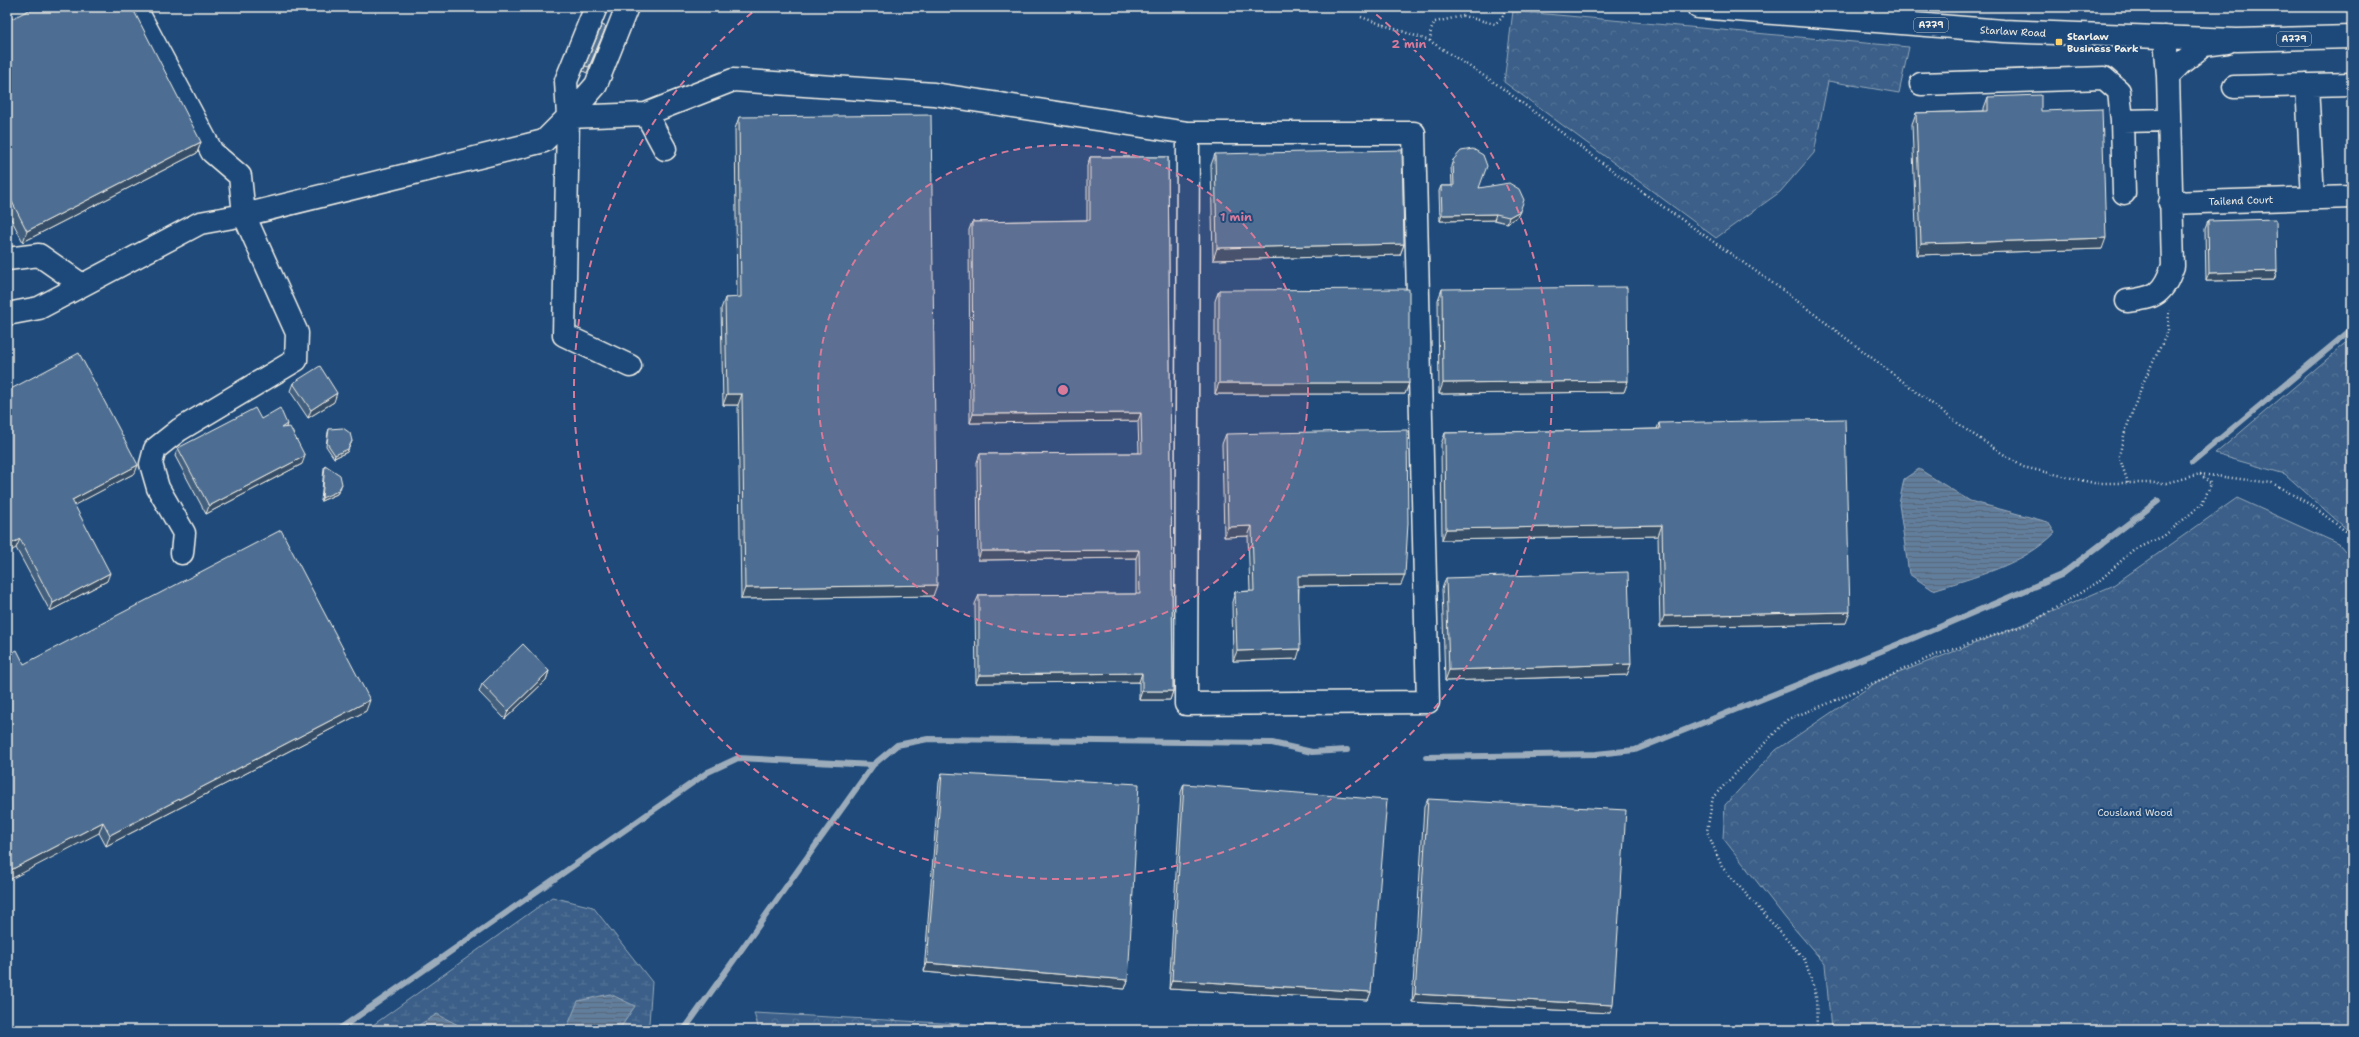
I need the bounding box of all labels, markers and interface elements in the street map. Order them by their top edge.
road number: A779 [1914,18,1948,32]
street label: Starlaw Road [1980,23,2047,40]
place label: Starlaw Business Park [2067,30,2139,55]
road number: A779 [2277,32,2311,46]
text: 2 min [1392,36,1427,52]
marker: Starlaw Business Park [2054,37,2064,47]
street label: Tailend Court [2208,193,2274,208]
text: 1 min [1220,209,1252,225]
centre of rings [1056,383,1070,397]
park label: Cousland Wood [2097,806,2173,819]

